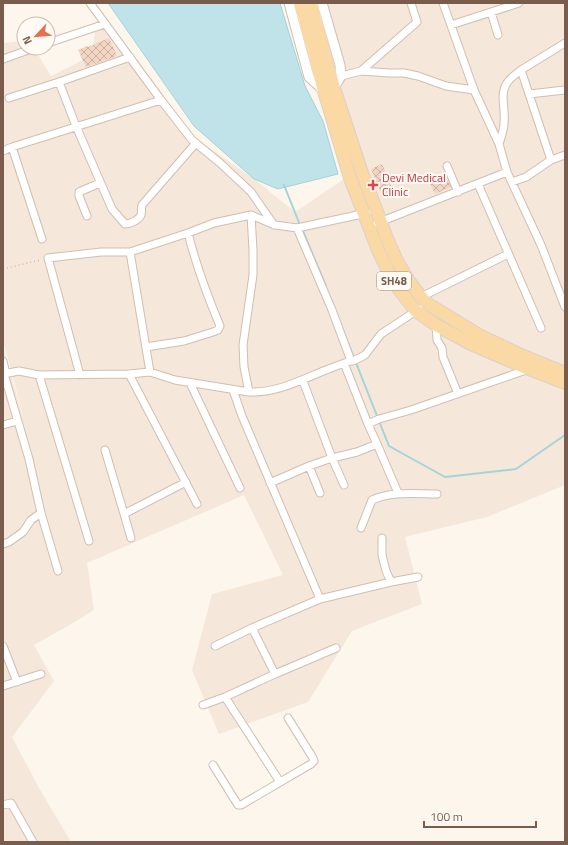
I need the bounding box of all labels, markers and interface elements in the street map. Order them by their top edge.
north arrow [16,16,56,56]
text: N [18,33,36,47]
place label: Devi Medical Clinic [382,168,446,201]
marker: Devi Medical Clinic [367,179,379,191]
road number: SH48 [377,272,411,290]
scale bar [424,803,536,829]
text: 100 m [430,807,463,826]

